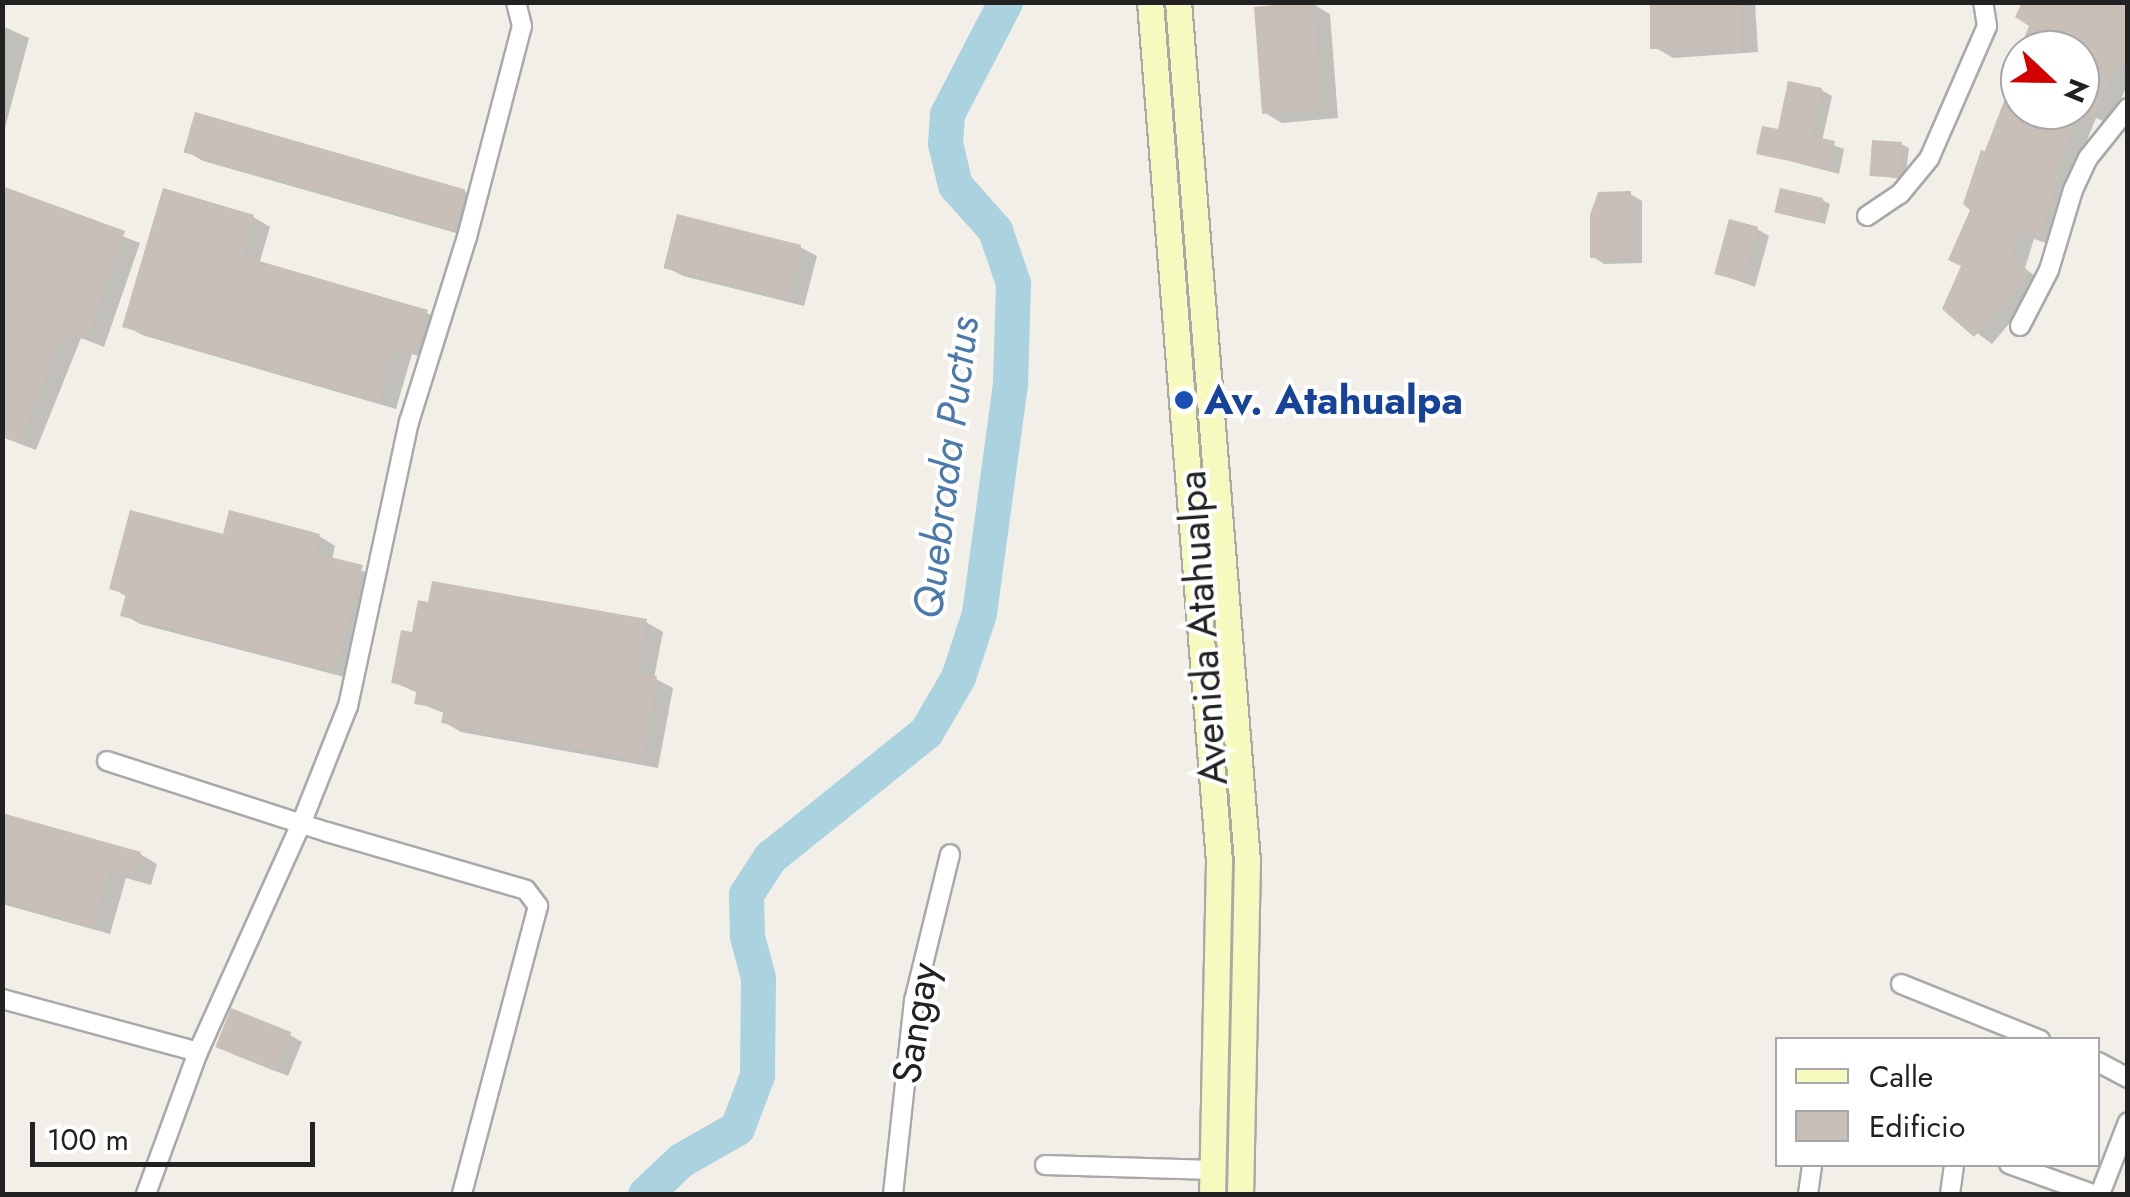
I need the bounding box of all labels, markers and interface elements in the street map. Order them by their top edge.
north arrow [2000,30,2100,130]
text: N [2053,73,2100,109]
water label: Quebrada Puctus [902,314,990,622]
place label: Av. Atahualpa [1204,376,1463,424]
marker: Av. Atahualpa [1173,389,1195,411]
street label: Avenida Atahualpa [1167,469,1237,787]
street label: Sangay [882,959,948,1087]
legend [1775,1037,2100,1167]
text: Calle [1869,1055,1933,1098]
scale bar [35,1102,320,1164]
text: Edificio [1869,1105,1965,1148]
text: 100 m [47,1118,129,1161]

